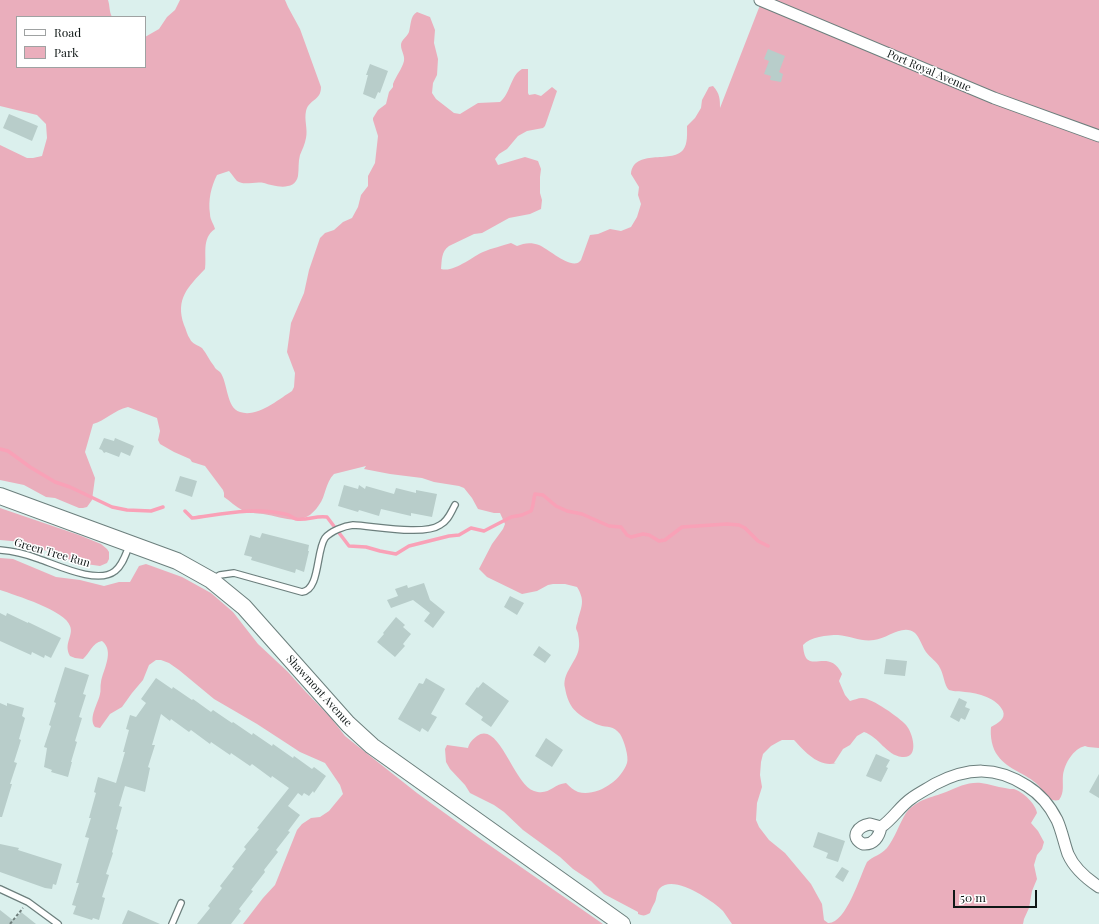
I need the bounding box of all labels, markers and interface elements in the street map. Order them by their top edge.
legend [16,16,146,68]
text: Road [54,24,81,40]
text: Park [54,44,79,60]
street label: Port Royal Avenue [885,47,973,95]
street label: Green Tree Run [13,536,91,570]
street label: Shawmont Avenue [283,653,355,729]
scale bar [955,882,1039,908]
text: 50 m [960,889,986,905]

